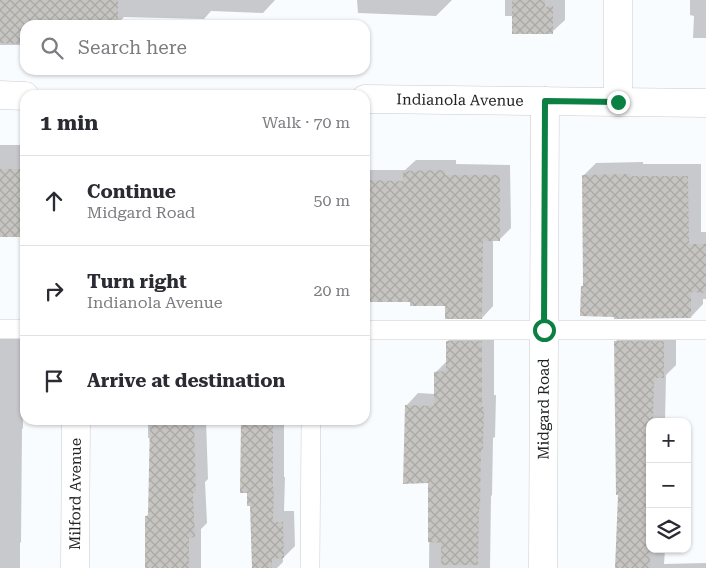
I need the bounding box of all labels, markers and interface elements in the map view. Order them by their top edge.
search box [20,20,370,75]
icon: search [38,34,66,62]
text: Search here [78,36,187,59]
street label: Indianola Avenue [396,90,524,110]
route end [607,91,630,114]
text: 1 min [40,111,98,135]
text: Walk · 70 m [262,113,350,132]
text: Continue [87,180,176,203]
icon: ahead [40,187,68,215]
text: 50 m [313,191,350,210]
text: Midgard Road [87,203,195,222]
text: Turn right [87,270,187,293]
icon: right [40,277,68,305]
text: 20 m [313,281,350,300]
text: Indianola Avenue [87,293,223,312]
route start [533,319,556,342]
street label: Midgard Road [534,358,553,460]
icon: arrive [40,367,68,395]
text: Arrive at destination [87,369,285,392]
map controls [646,418,691,553]
button: + [646,418,691,463]
street label: Milford Avenue [66,438,85,550]
button: − [646,463,691,508]
button: layers [646,508,691,553]

